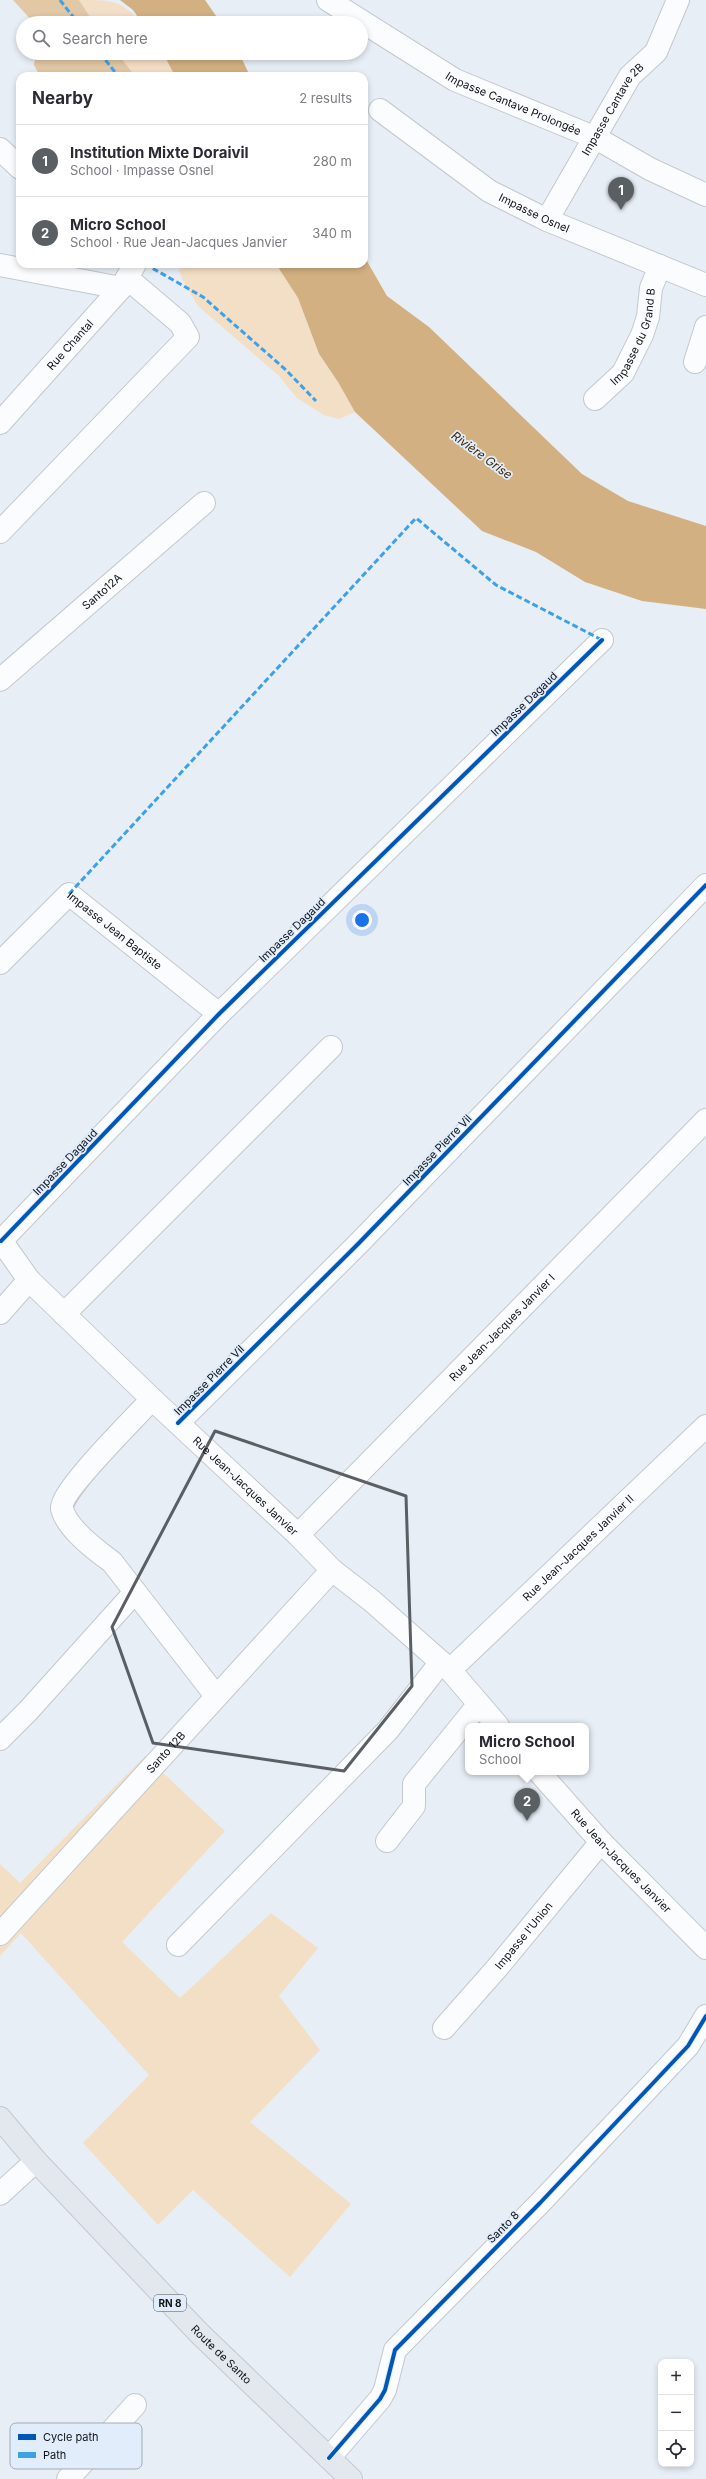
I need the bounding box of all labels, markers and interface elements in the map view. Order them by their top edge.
search box [16,16,368,60]
icon: search [30,27,52,49]
text: Search here [62,29,148,48]
street label: Impasse Cantave 2B [579,60,647,158]
street label: Impasse Cantave Prolongée [443,69,583,138]
text: Nearby [32,88,93,108]
text: 2 results [299,90,352,106]
text: Institution Mixte Doraivil [70,143,249,162]
text: 1 [42,153,48,169]
text: 280 m [313,153,352,169]
text: School · Impasse Osnel [70,162,214,178]
pin: 1 [608,177,634,210]
street label: Impasse Osnel [497,190,572,235]
text: Micro School [70,215,166,234]
text: 2 [41,225,49,241]
text: 340 m [312,225,352,241]
text: School · Rue Jean-Jacques Janvier [70,234,287,250]
street label: Impasse du Grand B [607,287,658,388]
street label: Rue Chantal [44,317,96,373]
water label: Rivière Grise [449,428,515,482]
street label: Santo12A [79,570,125,613]
street label: Impasse Dagaud [488,669,560,739]
street label: Impasse Jean Baptiste [64,888,165,973]
street label: Impasse Dagaud [256,895,328,965]
your location [352,910,372,930]
street label: Impasse Pierre Vil [399,1111,475,1189]
street label: Impasse Dagaud [30,1126,100,1198]
street label: Rue Jean-Jacques Janvier I [446,1271,558,1384]
street label: Impasse Pierre Vil [171,1342,247,1418]
street label: Rue Jean-Jacques Janvier [190,1434,301,1538]
street label: Rue Jean-Jacques Janvier II [520,1492,636,1604]
popup [465,1723,589,1775]
street label: Santo 12B [143,1729,188,1776]
text: Micro School [479,1732,575,1751]
text: School [479,1751,521,1767]
pin: 2 [514,1788,540,1821]
street label: Rue Jean-Jacques Janvier [568,1806,674,1916]
street label: Impasse l'Union [492,1899,556,1972]
street label: Santo 8 [484,2208,522,2246]
road number: RN 8 [154,2295,186,2311]
street label: Route de Santo [188,2322,255,2387]
map controls [658,2359,694,2467]
button: + [658,2359,694,2395]
button: − [658,2395,694,2431]
legend [10,2423,142,2469]
text: Cycle path [43,2430,99,2444]
button: locate [658,2431,694,2467]
text: Path [43,2448,66,2462]

